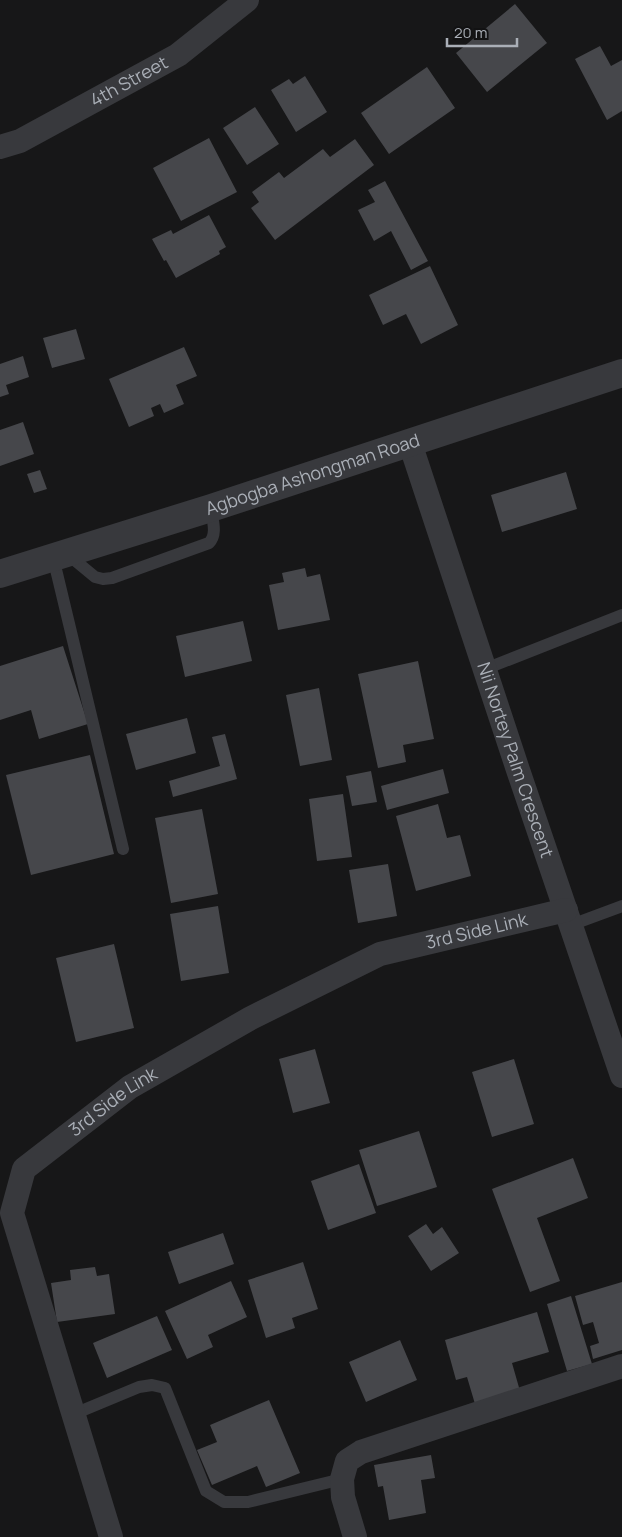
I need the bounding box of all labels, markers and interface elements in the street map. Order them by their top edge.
scale bar [447,15,517,47]
text: 20 m [454,22,487,43]
street label: 4th Street [85,50,172,112]
street label: Agbogba Ashongman Road [202,427,422,520]
street label: Nii Nortey Palm Crescent [472,659,560,861]
street label: 3rd Side Link [423,906,531,954]
street label: 3rd Side Link [63,1061,162,1141]

